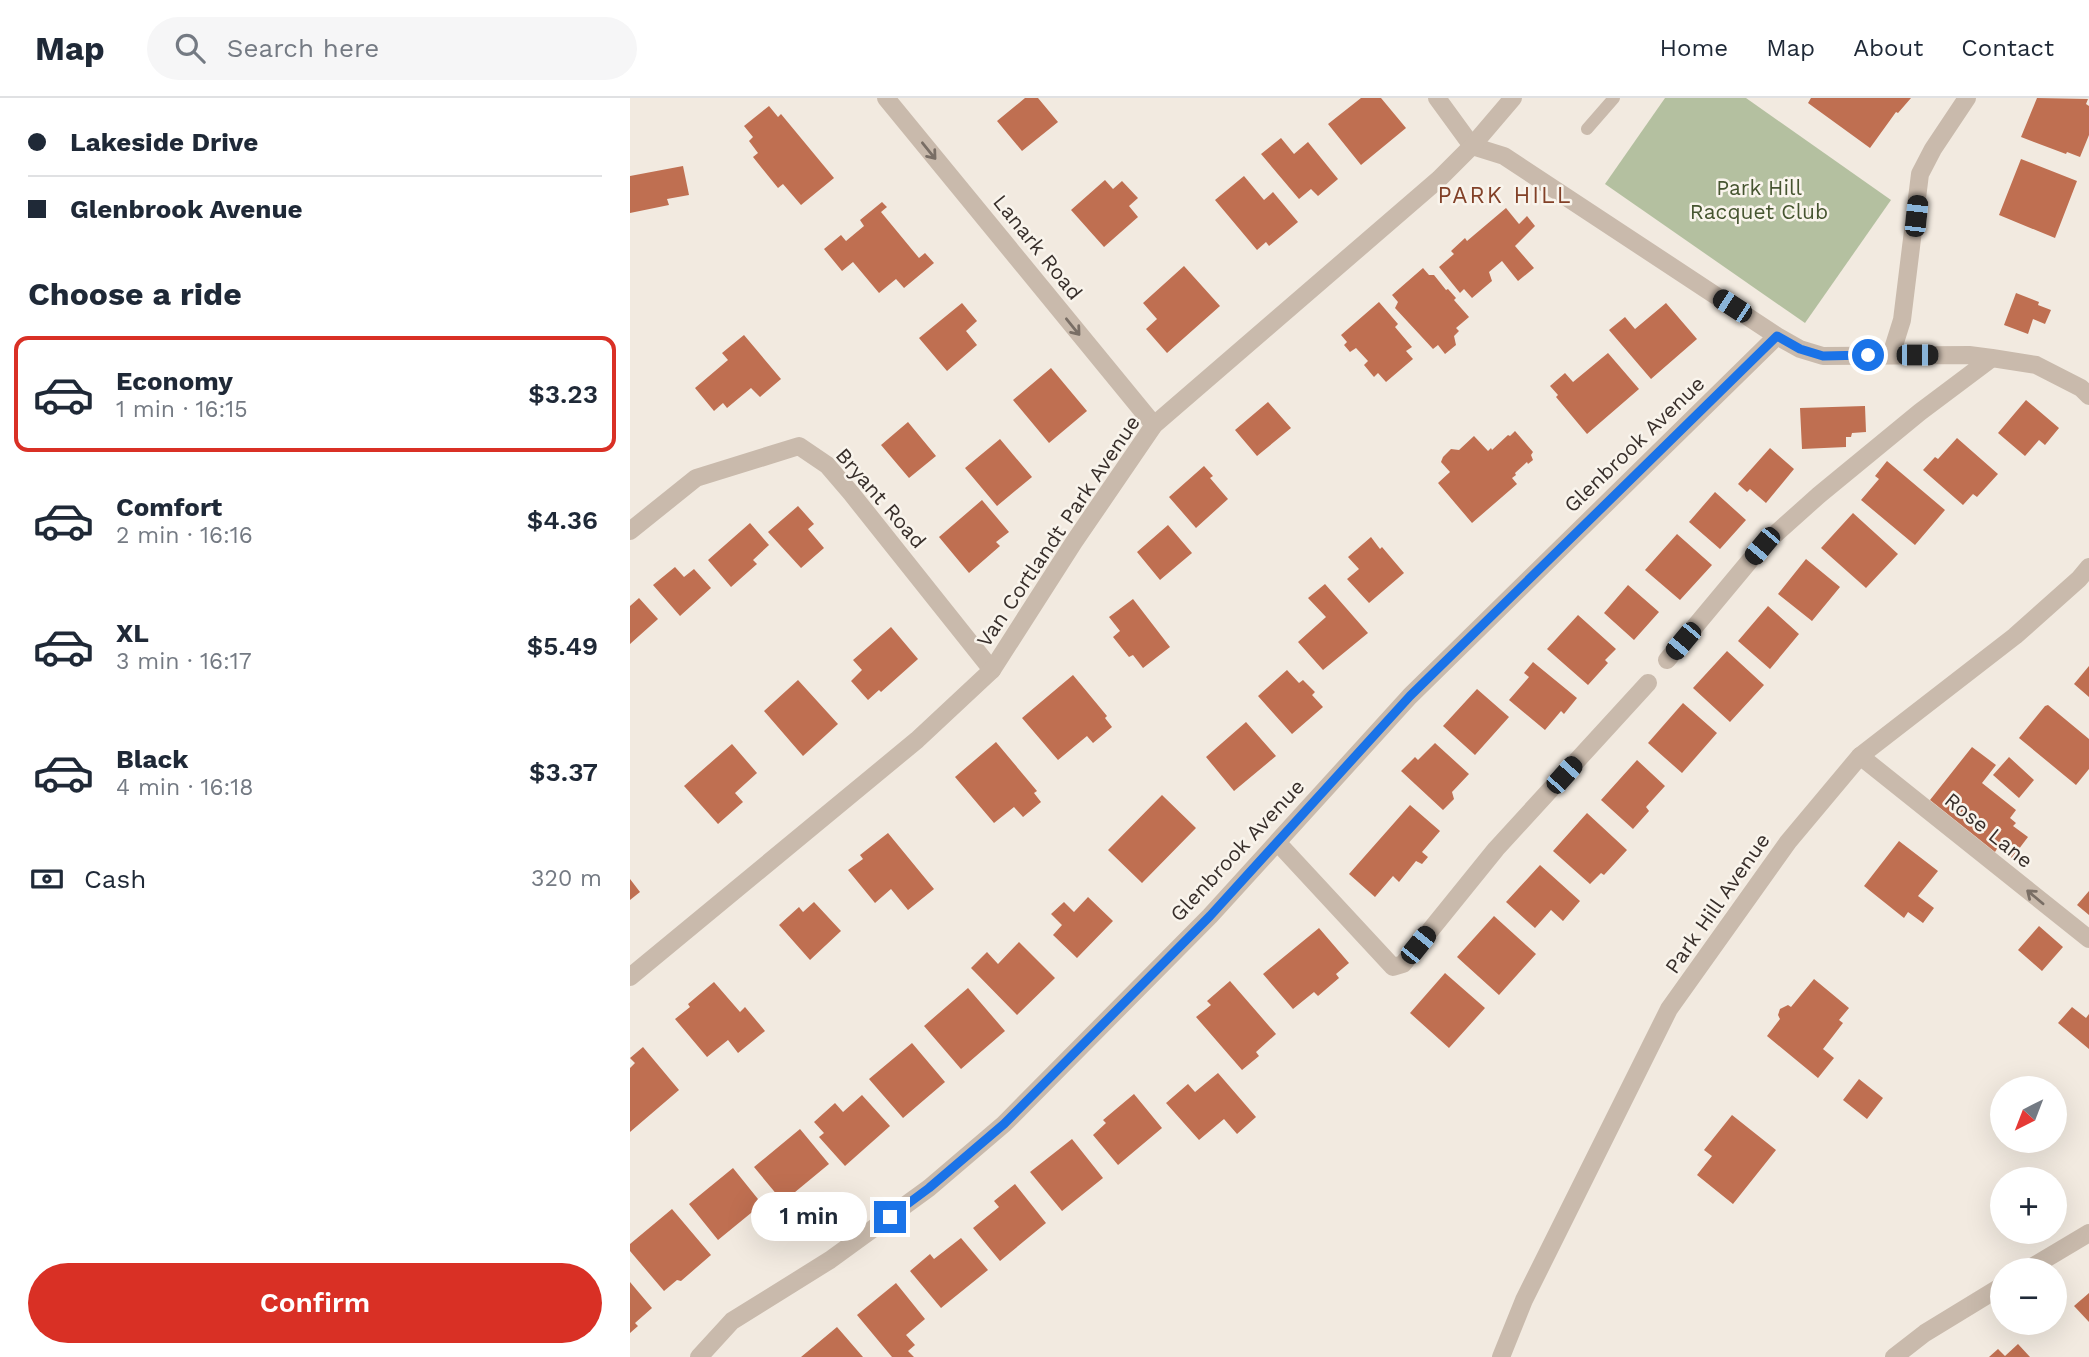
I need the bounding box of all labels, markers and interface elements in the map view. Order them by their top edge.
search box [147,17,637,80]
text: Map [35,29,105,68]
icon: search [171,29,209,67]
text: Search here [227,33,379,63]
text: Home [1660,34,1728,62]
text: Map [1766,34,1815,62]
text: About [1853,34,1923,62]
text: Contact [1961,34,2054,62]
text: Lakeside Drive [70,127,258,157]
one-way arrow [921,141,937,159]
park label: Park Hill Racquet Club [1690,175,1828,224]
district label: PARK HILL [1437,182,1573,209]
street label: Lanark Road [988,189,1088,305]
text: Glenbrook Avenue [70,194,303,224]
car [1904,194,1929,238]
text: Choose a ride [28,275,242,313]
car [1709,286,1756,326]
one-way arrow [1066,317,1081,335]
route start [1852,339,1884,371]
car [1897,345,1939,366]
icon: car [32,363,95,426]
text: Economy [116,366,233,396]
street label: Glenbrook Avenue [1559,371,1709,517]
text: $3.23 [528,379,598,409]
text: 1 min · 16:15 [116,396,248,423]
street label: Van Cortlandt Park Avenue [971,410,1145,652]
street label: Bryant Road [831,443,931,553]
icon: car [32,489,95,552]
text: Comfort [116,492,222,522]
text: $4.36 [527,505,598,535]
text: 2 min · 16:16 [116,522,253,549]
car [1741,523,1784,569]
icon: car [32,615,95,678]
text: XL [116,618,149,648]
car [1662,618,1705,664]
text: $5.49 [527,631,598,661]
text: 3 min · 16:17 [116,648,252,675]
icon: car [32,741,95,804]
text: Black [116,744,188,774]
car [1543,752,1586,798]
text: $3.37 [529,757,598,787]
text: 4 min · 16:18 [116,774,254,801]
street label: Glenbrook Avenue [1165,774,1309,926]
street label: Rose Lane [1940,787,2038,873]
street label: Park Hill Avenue [1659,828,1775,978]
icon: cash [28,860,66,898]
text: Cash [84,864,146,894]
text: 320 m [531,865,602,892]
one-way arrow [2027,889,2045,905]
car [1397,922,1440,968]
north arrow [1990,1076,2067,1153]
map controls [1990,1076,2067,1335]
button: + [1990,1167,2067,1244]
callout: 1 min [750,1192,866,1242]
route end [874,1201,906,1233]
text: 1 min [779,1203,839,1230]
button: − [1990,1258,2067,1335]
button: Confirm [28,1263,602,1343]

